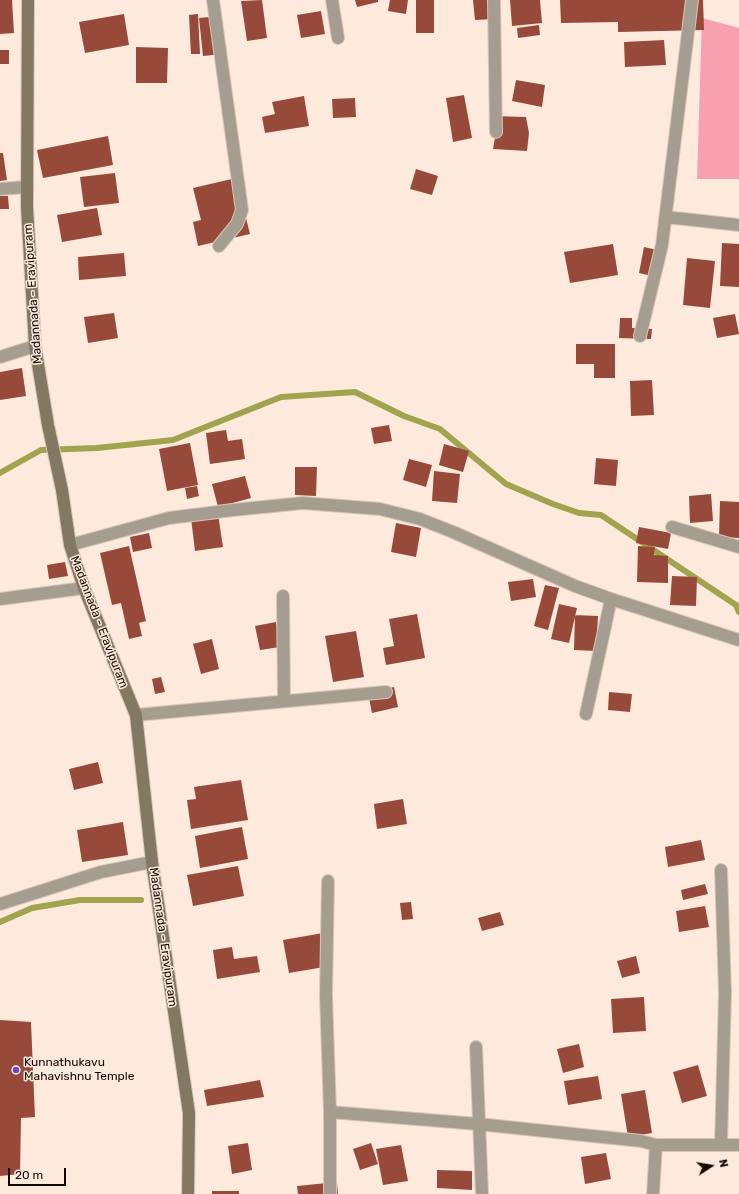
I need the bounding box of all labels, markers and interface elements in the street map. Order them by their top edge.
street label: Madannada - Eravipuram [21,223,45,365]
street label: Madannada - Eravipuram [67,554,131,690]
street label: Madannada - Eravipuram [146,866,180,1008]
place label: Kunnathukavu Mahavishnu Temple [24,1056,134,1084]
marker: Kunnathukavu Mahavishnu Temple [11,1065,21,1075]
north arrow [691,1146,731,1186]
text: N [716,1158,730,1169]
scale bar [10,1160,68,1186]
text: 20 m [15,1168,43,1182]

